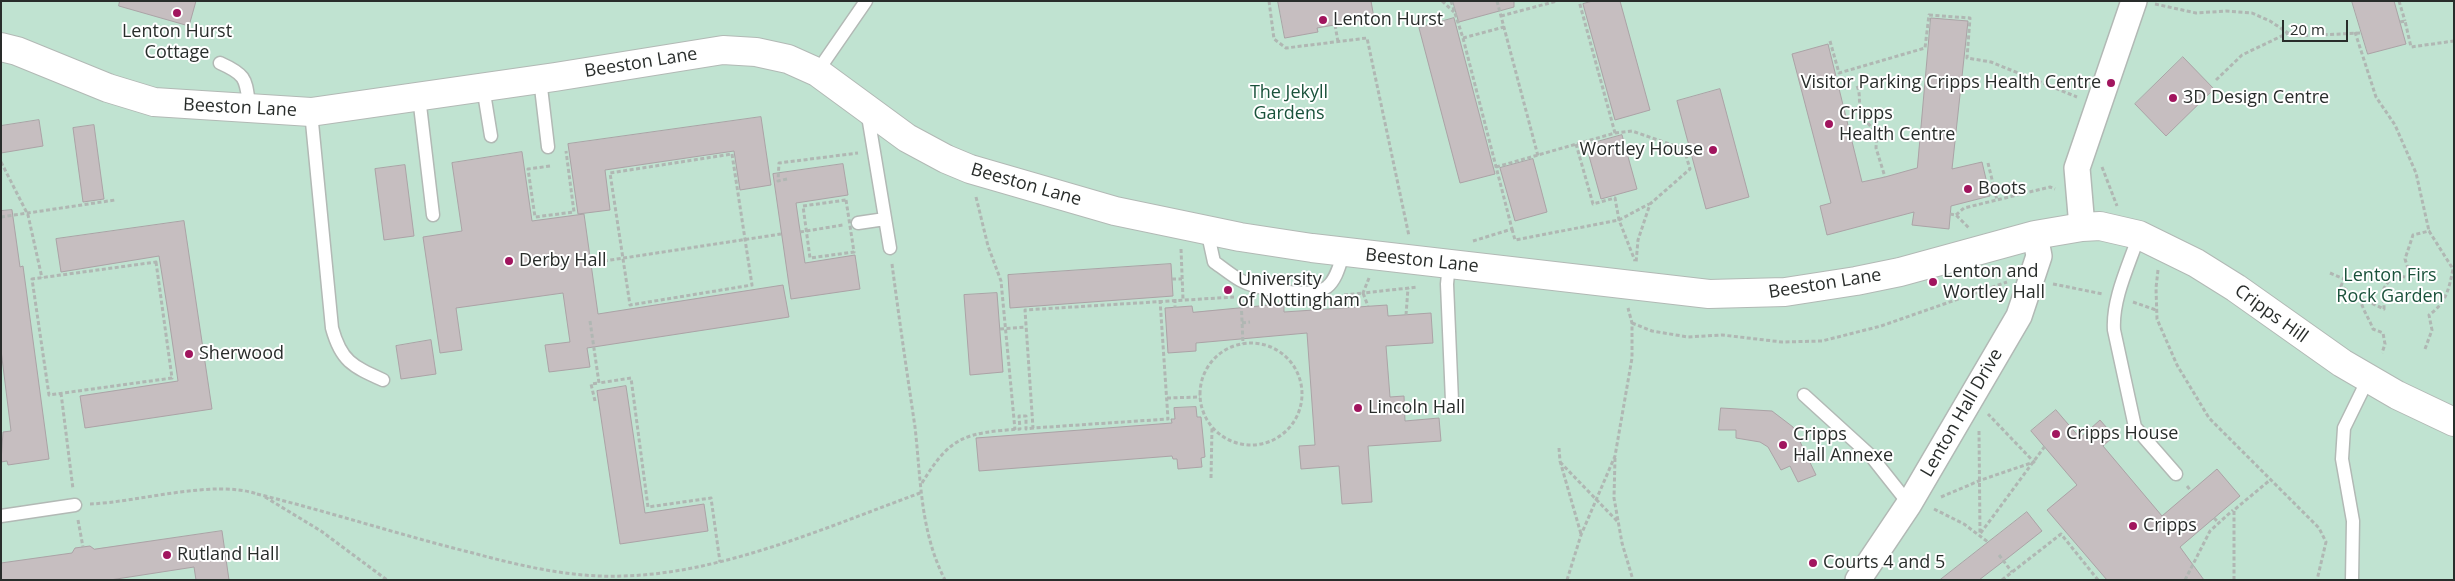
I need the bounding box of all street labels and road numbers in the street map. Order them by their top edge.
street label: Beeston Lane [583,43,699,83]
street label: Beeston Lane [183,94,297,122]
street label: Beeston Lane [968,159,1084,211]
street label: Beeston Lane [1364,244,1480,278]
street label: Beeston Lane [1767,264,1883,304]
street label: Cripps Hill [2230,280,2312,348]
street label: Lenton Hall Drive [1916,345,2008,481]

